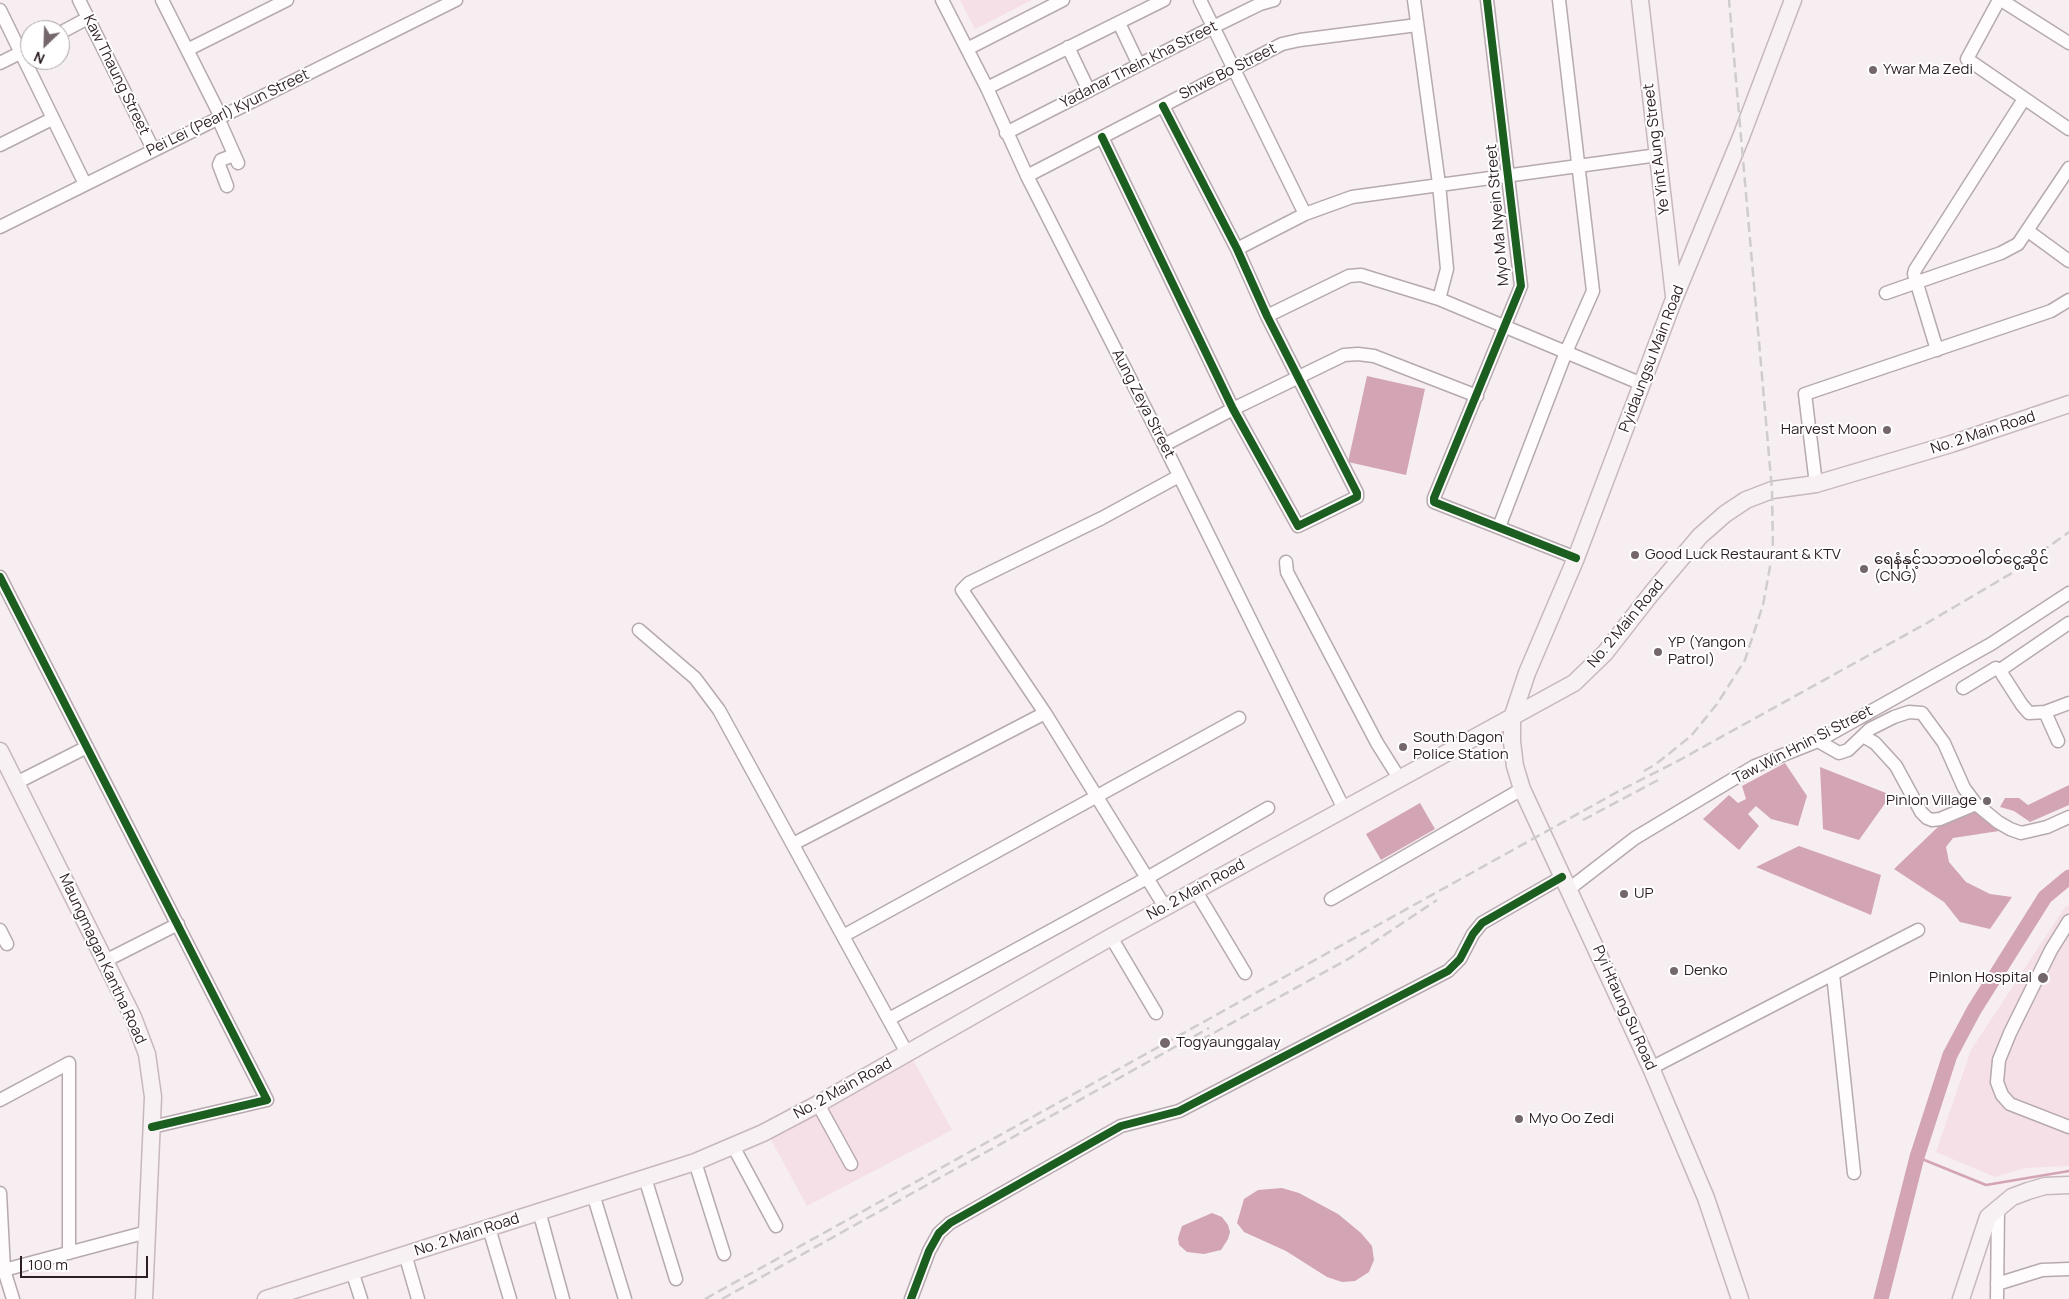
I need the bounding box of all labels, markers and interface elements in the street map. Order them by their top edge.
street label: Kaw Thaung Street [79,12,153,138]
street label: Yadanar Thein Kha Street [1058,18,1220,112]
north arrow [20,20,70,70]
street label: Shwe Bo Street [1177,40,1279,104]
text: N [31,48,48,69]
place label: Ywar Ma Zedi [1883,61,1973,79]
marker: Ywar Ma Zedi [1867,64,1879,76]
street label: Pei Lei (Pearl) Kyun Street [144,66,312,160]
street label: Ye Yint Aung Street [1640,82,1674,216]
street label: Myo Ma Nyein Street [1483,143,1513,287]
street label: Pyidaungsu Main Road [1616,283,1688,435]
street label: Aung Zeya Street [1108,346,1178,462]
street label: No. 2 Main Road [1928,408,2038,458]
place label: Harvest Moon [1781,421,1877,439]
marker: Harvest Moon [1881,424,1893,436]
place label: Good Luck Restaurant & KTV [1645,546,1841,564]
marker: Good Luck Restaurant & KTV [1629,549,1641,561]
place label: ရေနံနှင့်သဘာဝဓါတ်ငွေ့ဆိုင် (CNG) [1874,551,2049,586]
marker: ရေနံနှင့်သဘာဝဓါတ်ငွေ့ဆိုင် (CNG) [1858,563,1870,575]
street label: No. 2 Main Road [1584,576,1668,672]
place label: YP (Yangon Patrol) [1668,634,1746,669]
marker: YP (Yangon Patrol) [1652,646,1664,658]
street label: Taw Win Hnin Si Street [1730,702,1876,788]
place label: South Dagon Police Station [1413,729,1509,764]
marker: South Dagon Police Station [1397,741,1409,753]
place label: Pinlon Village [1886,792,1977,810]
marker: Pinlon Village [1981,795,1993,807]
street label: No. 2 Main Road [1144,856,1248,924]
street label: Maungmagan Kantha Road [55,871,149,1047]
place label: UP [1634,885,1654,903]
marker: UP [1618,888,1630,900]
street label: Pyi Htaung Su Road [1588,943,1660,1073]
place label: Denko [1684,962,1728,980]
marker: Denko [1668,965,1680,977]
place label: Pinlon Hospital [1929,969,2032,987]
marker: Pinlon Hospital [2036,971,2050,985]
place label: Togyaunggalay [1176,1034,1281,1052]
marker: Togyaunggalay [1158,1036,1172,1050]
street label: No. 2 Main Road [791,1055,895,1123]
place label: Myo Oo Zedi [1529,1110,1614,1128]
marker: Myo Oo Zedi [1513,1113,1525,1125]
street label: No. 2 Main Road [412,1210,522,1260]
scale bar [22,1246,150,1278]
text: 100 m [28,1254,68,1275]

